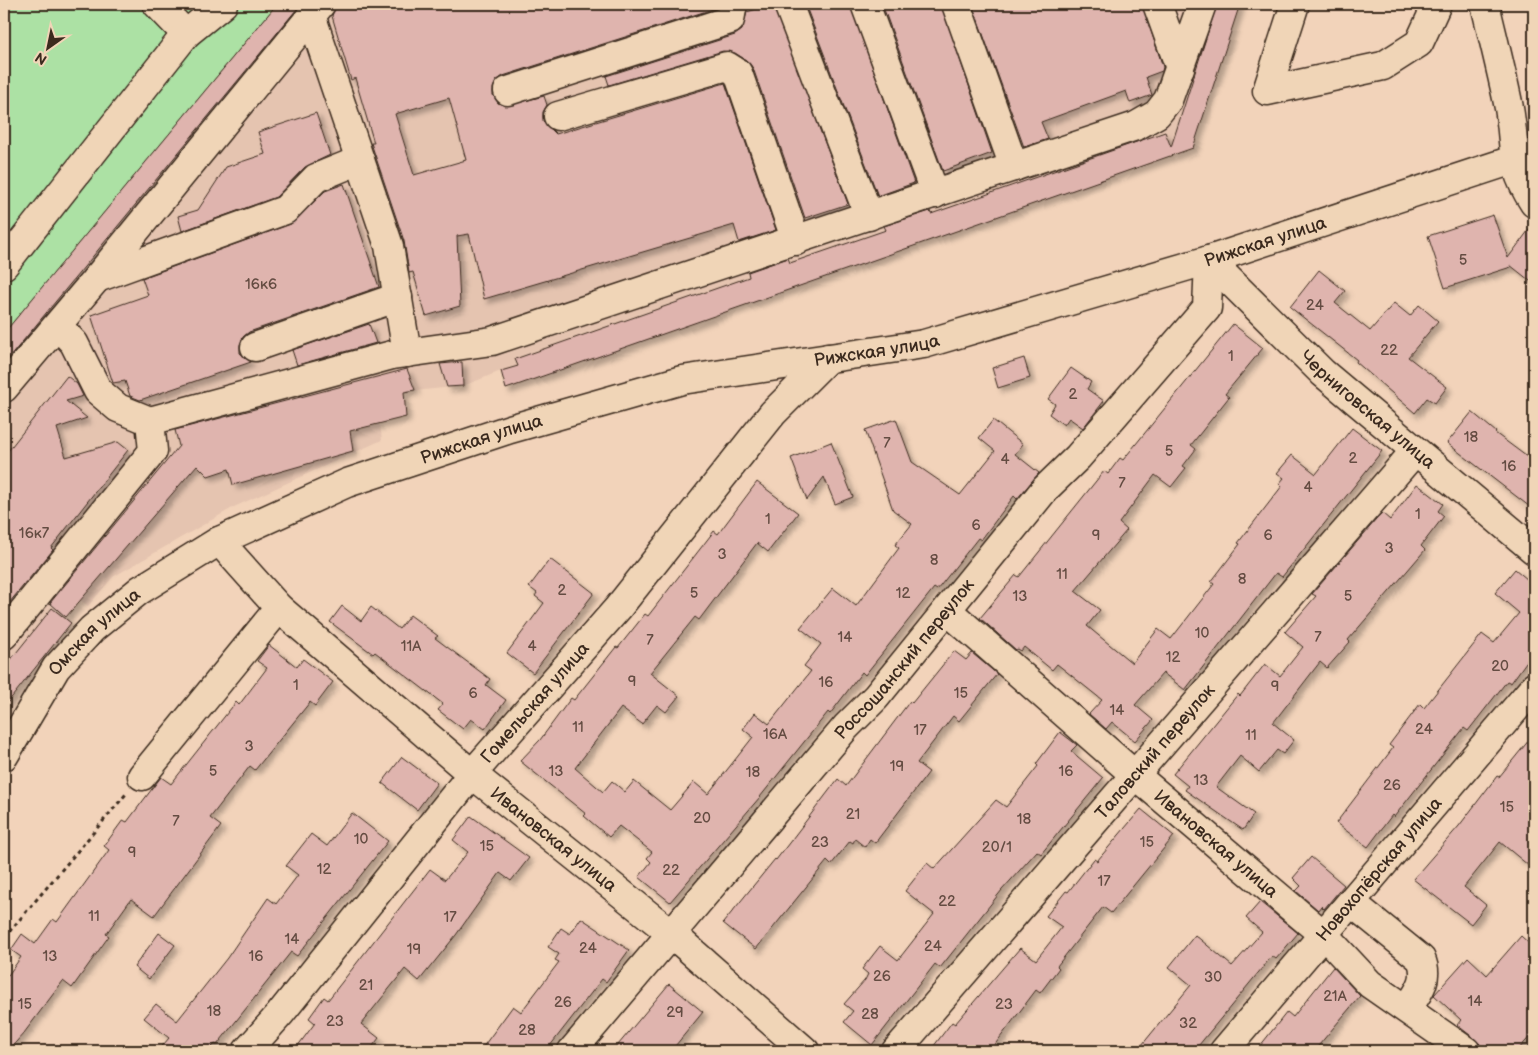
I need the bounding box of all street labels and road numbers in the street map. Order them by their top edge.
street label: Рижская улица [1201,212,1329,271]
street label: Рижская улица [812,329,942,371]
street label: Черниговская улица [1296,346,1440,473]
street label: Рижская улица [418,410,545,469]
street label: Россошанский переулок [830,574,979,743]
street label: Омская улица [44,584,145,680]
street label: Гомельская улица [476,638,594,767]
street label: Таловский переулок [1091,679,1220,823]
street label: Ивановская улица [486,782,621,896]
street label: Ивановская улица [1150,785,1283,902]
street label: Новохопёрская улица [1312,792,1446,945]

